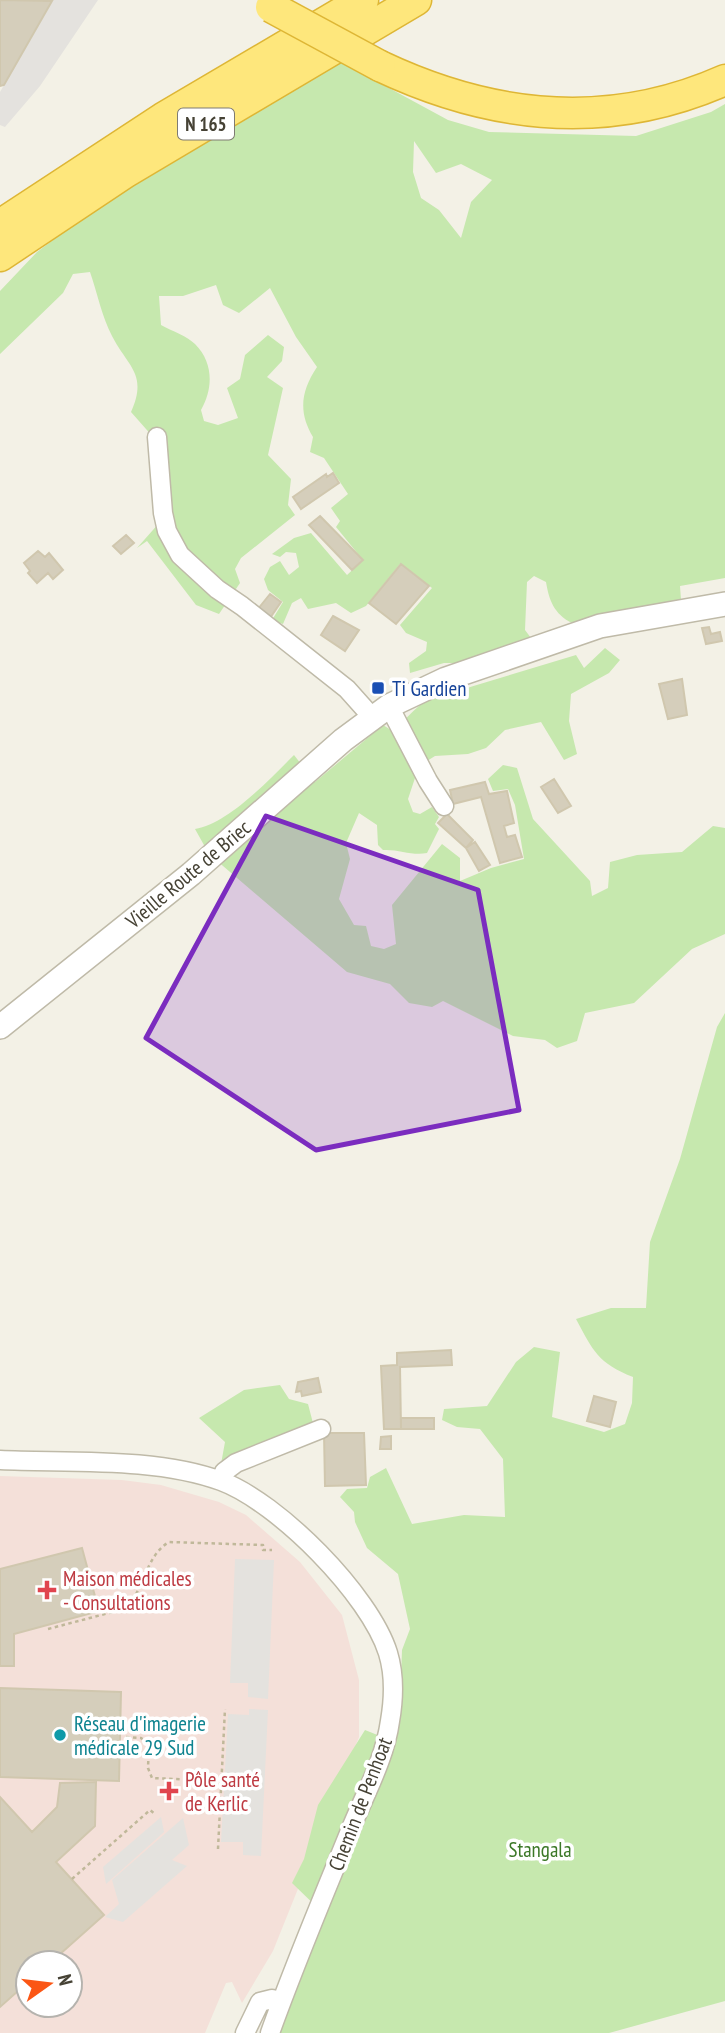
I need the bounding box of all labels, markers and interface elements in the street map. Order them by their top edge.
road number: N 165 [178,108,234,140]
place label: Ti Gardien [392,675,466,702]
marker: Ti Gardien [370,680,386,696]
street label: Vieille Route de Briec [119,814,256,935]
place label: Maison médicales - Consultations [63,1565,192,1616]
marker: Maison médicales - Consultations [37,1580,57,1600]
place label: Réseau d'imagerie médicale 29 Sud [74,1710,206,1761]
marker: Réseau d'imagerie médicale 29 Sud [52,1727,68,1743]
street label: Chemin de Penhoat [322,1733,398,1875]
place label: Pôle santé de Kerlic [185,1766,260,1817]
marker: Pôle santé de Kerlic [159,1781,179,1801]
park label: Stangala [508,1836,572,1863]
north arrow [14,1949,84,2019]
text: N [53,1972,78,1988]

